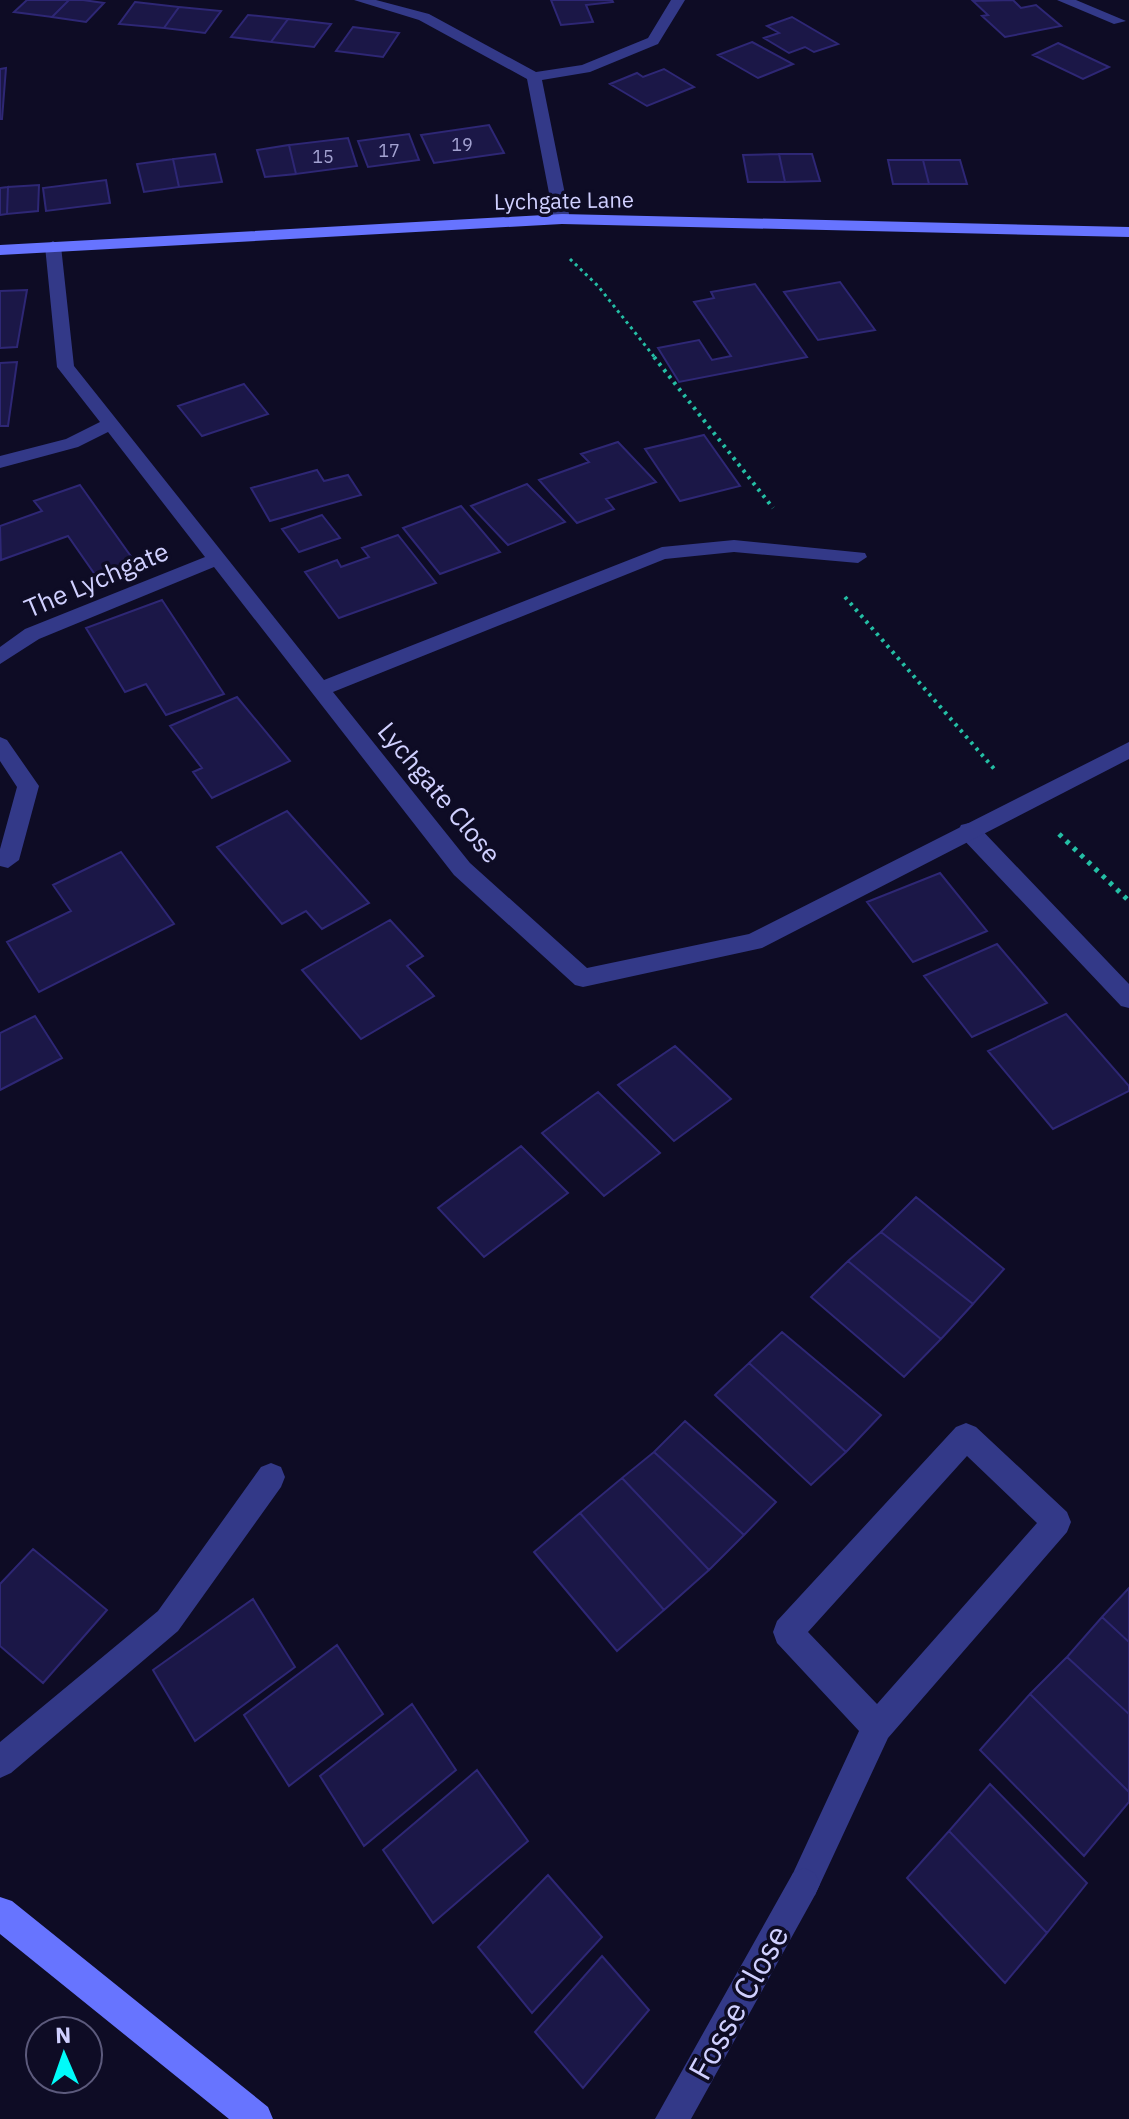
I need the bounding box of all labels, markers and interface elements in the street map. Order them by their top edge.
house number: 19 [451,133,473,156]
house number: 17 [378,139,400,162]
house number: 15 [312,145,334,168]
street label: Lychgate Lane [494,184,634,216]
street label: The Lychgate [19,533,173,625]
street label: Lychgate Close [371,714,509,870]
street label: Fosse Close [678,1917,798,2087]
north arrow [24,2015,104,2095]
text: N [55,2020,72,2049]

